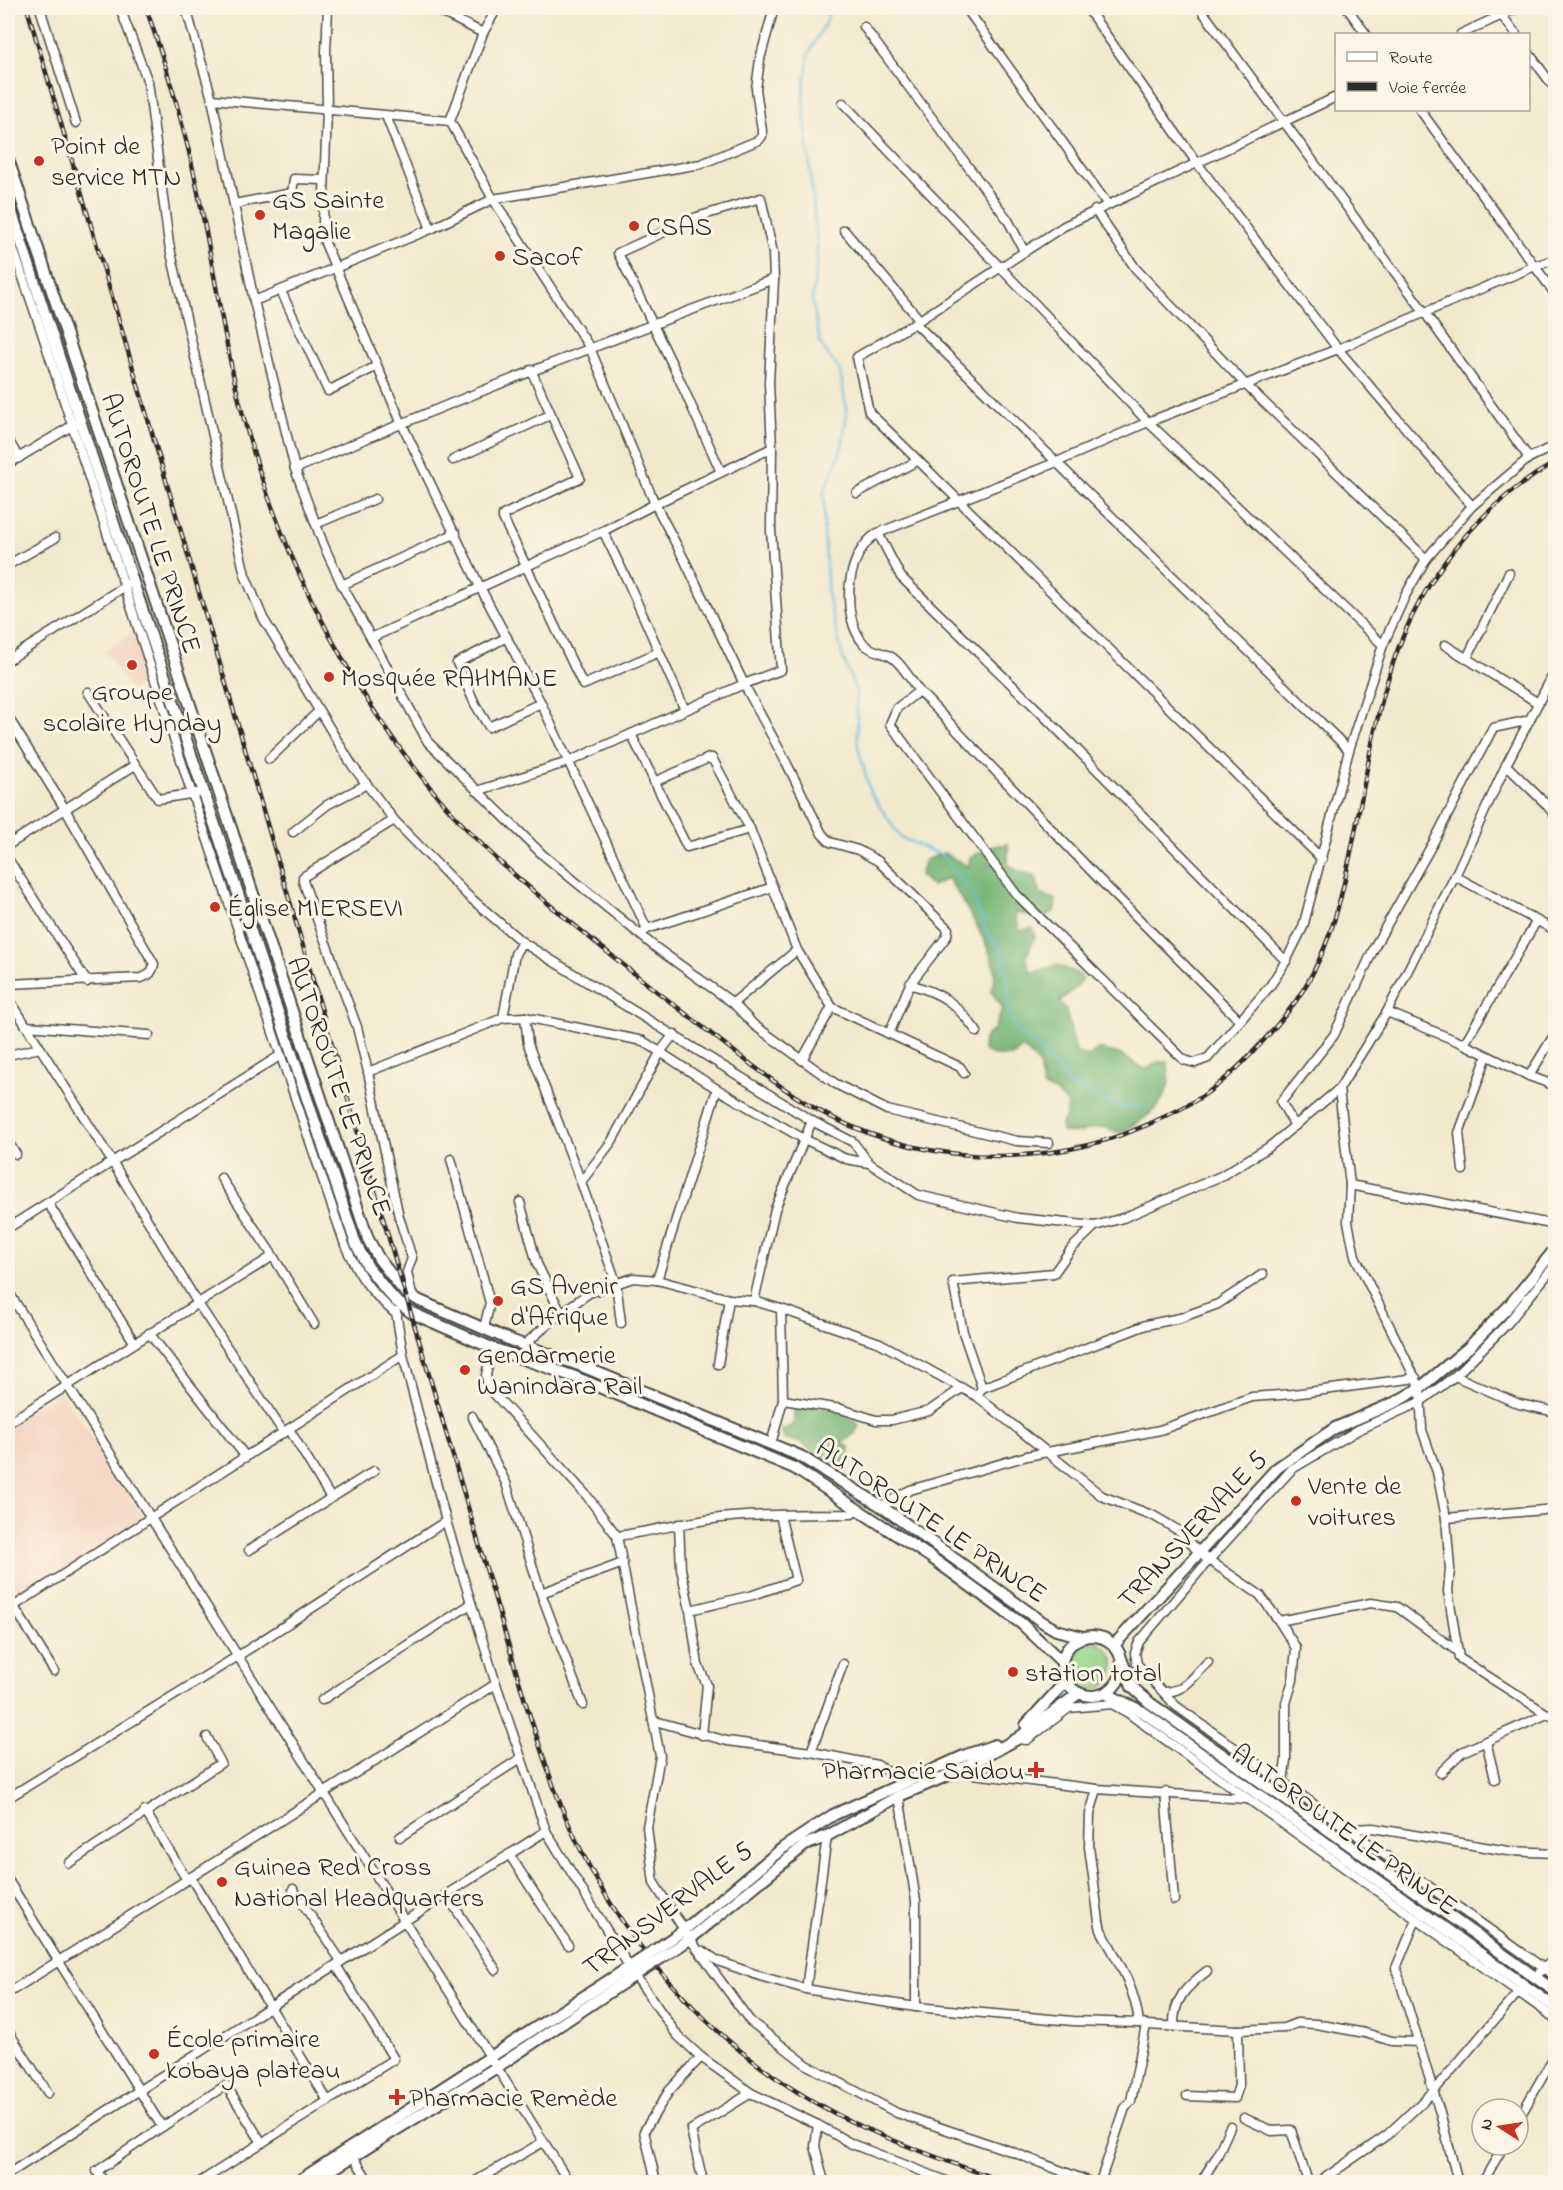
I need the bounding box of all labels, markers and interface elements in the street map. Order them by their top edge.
legend [1335,33,1530,111]
text: Route [1389,46,1434,72]
text: Voie ferrée [1388,76,1467,102]
place label: Point de service MTN [51,128,181,198]
marker: Point de service MTN [32,154,46,168]
place label: GS Sainte Magalie [272,182,385,252]
marker: GS Sainte Magalie [253,208,267,222]
place label: CSAS [646,209,712,248]
marker: CSAS [627,219,641,233]
place label: Sacof [512,239,583,278]
marker: Sacof [493,249,507,263]
street label: AUTOROUTE LE PRINCE [89,389,210,659]
marker: Groupe scolaire Hynday [125,658,139,672]
place label: Mosquée RAHMANE [341,660,558,699]
marker: Mosquée RAHMANE [322,670,336,684]
place label: Groupe scolaire Hynday [43,674,221,744]
place label: Église MIERSEVI [227,890,403,929]
marker: Église MIERSEVI [208,900,222,914]
street label: AUTOROUTE LE PRINCE [275,952,400,1222]
place label: GS Avenir d'Afrique [510,1268,618,1338]
marker: GS Avenir d'Afrique [491,1294,505,1308]
place label: Gendarmerie Wanindara Rail [477,1337,642,1407]
marker: Gendarmerie Wanindara Rail [458,1363,472,1377]
street label: AUTOROUTE LE PRINCE [807,1430,1054,1614]
street label: TRANSVERVALE 5 [1110,1443,1278,1619]
place label: Vente de voitures [1307,1468,1402,1538]
marker: Vente de voitures [1289,1494,1303,1508]
place label: station total [1025,1655,1162,1694]
marker: station total [1006,1665,1020,1679]
street label: AUTOROUTE LE PRINCE [1222,1735,1465,1927]
place label: Pharmacie Saidou [822,1753,1024,1792]
marker: Pharmacie Saidou [1029,1763,1043,1777]
street label: TRANSVERVALE 5 [575,1833,762,1987]
place label: Guinea Red Cross National Headquarters [234,1849,484,1919]
marker: Guinea Red Cross National Headquarters [215,1875,229,1889]
place label: École primaire kobaya plateau [166,2021,340,2091]
marker: École primaire kobaya plateau [147,2047,161,2061]
place label: Pharmacie Remède [409,2080,618,2119]
marker: Pharmacie Remède [390,2090,404,2104]
north arrow [1470,2097,1530,2157]
text: N [1474,2116,1500,2132]

